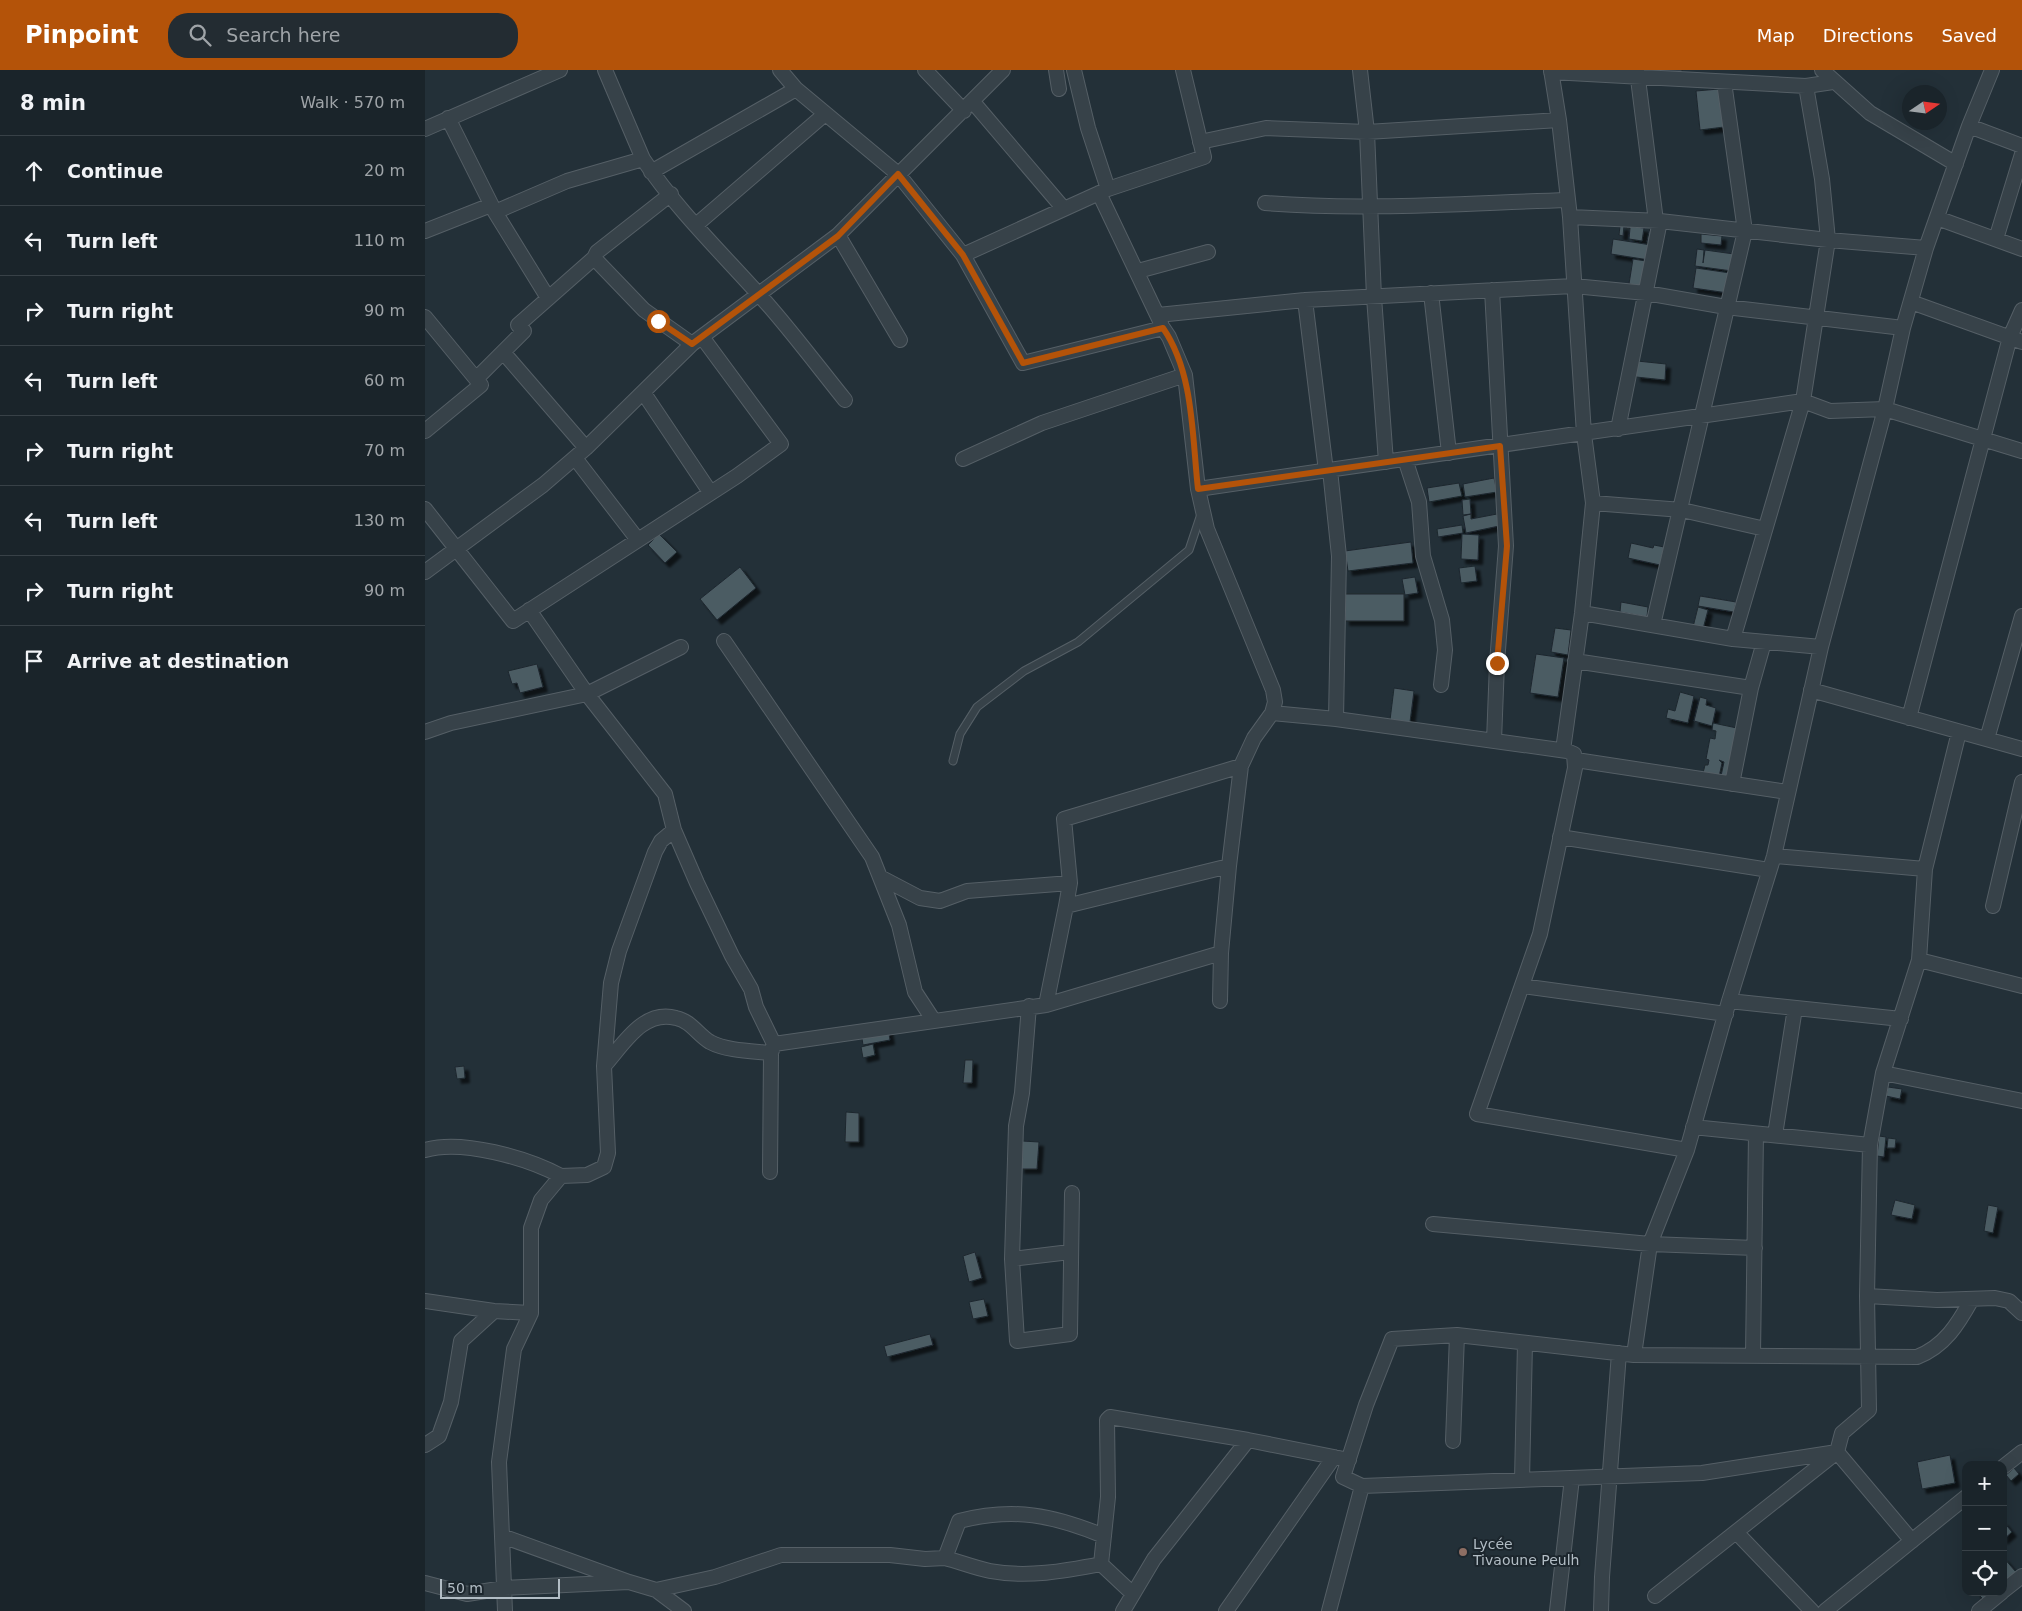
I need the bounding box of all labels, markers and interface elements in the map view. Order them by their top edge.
search box [168,13,518,58]
text: Pinpoint [25,21,138,49]
icon: search [186,21,214,49]
text: Search here [226,24,341,46]
text: Map [1757,25,1795,46]
text: Directions [1823,25,1913,46]
text: Saved [1941,25,1997,46]
north arrow [1902,85,1947,130]
text: 8 min [20,91,86,115]
text: Walk · 570 m [300,93,405,112]
icon: ahead [20,157,48,185]
text: Continue [67,160,163,182]
text: 20 m [364,161,405,180]
icon: left [20,227,48,255]
text: Turn left [67,230,158,252]
text: 110 m [354,231,405,250]
icon: right [20,297,48,325]
text: Turn right [67,300,173,322]
text: 90 m [364,301,405,320]
route start [647,310,670,333]
icon: left [20,367,48,395]
text: Turn left [67,370,158,392]
text: 60 m [364,371,405,390]
icon: right [20,437,48,465]
text: Turn right [67,440,173,462]
text: 70 m [364,441,405,460]
icon: left [20,507,48,535]
text: Turn left [67,510,158,532]
text: 130 m [354,511,405,530]
icon: right [20,577,48,605]
text: Turn right [67,580,173,602]
text: 90 m [364,581,405,600]
icon: arrive [20,647,48,675]
text: Arrive at destination [67,650,289,672]
route end [1486,652,1509,675]
map controls [1962,1461,2007,1596]
button: + [1962,1461,2007,1506]
button: − [1962,1506,2007,1551]
place label: Lycée Tivaoune Peulh [1472,1536,1579,1568]
marker: Lycée Tivaoune Peulh [1457,1546,1469,1558]
button: locate [1962,1551,2007,1596]
scale bar [440,1576,560,1599]
text: 50 m [447,1580,483,1596]

